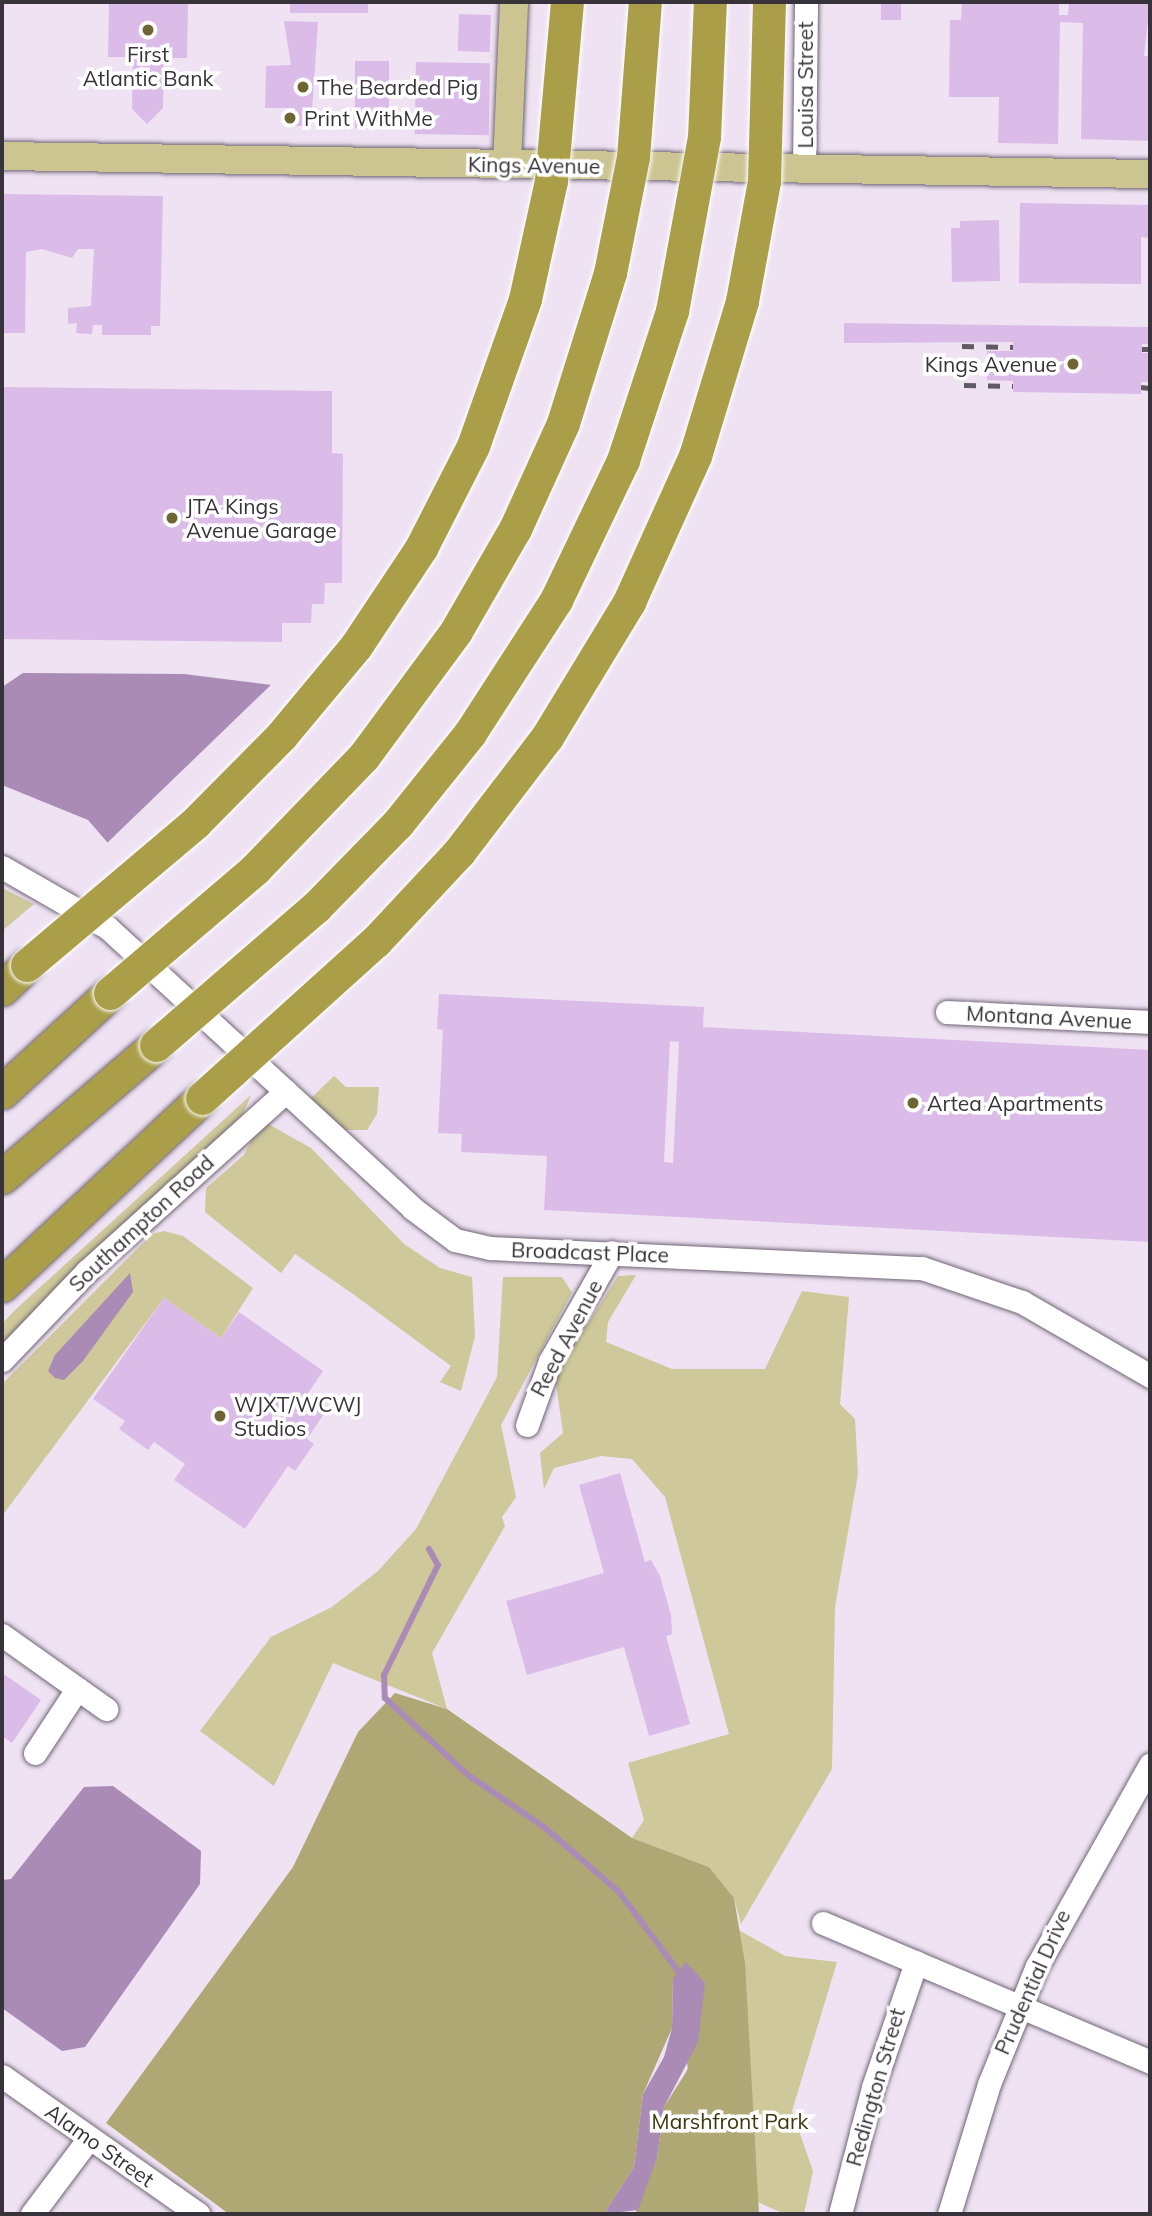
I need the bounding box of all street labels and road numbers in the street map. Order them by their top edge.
street label: Louisa Street [792,21,818,149]
street label: Kings Avenue [468,151,600,179]
street label: Montana Avenue [966,1000,1132,1034]
street label: Southampton Road [63,1149,219,1297]
street label: Broadcast Place [511,1237,669,1267]
street label: Reed Avenue [525,1275,607,1401]
street label: Prudential Drive [989,1906,1075,2058]
street label: Redington Street [840,2005,910,2169]
street label: Alamo Street [41,2098,159,2192]

